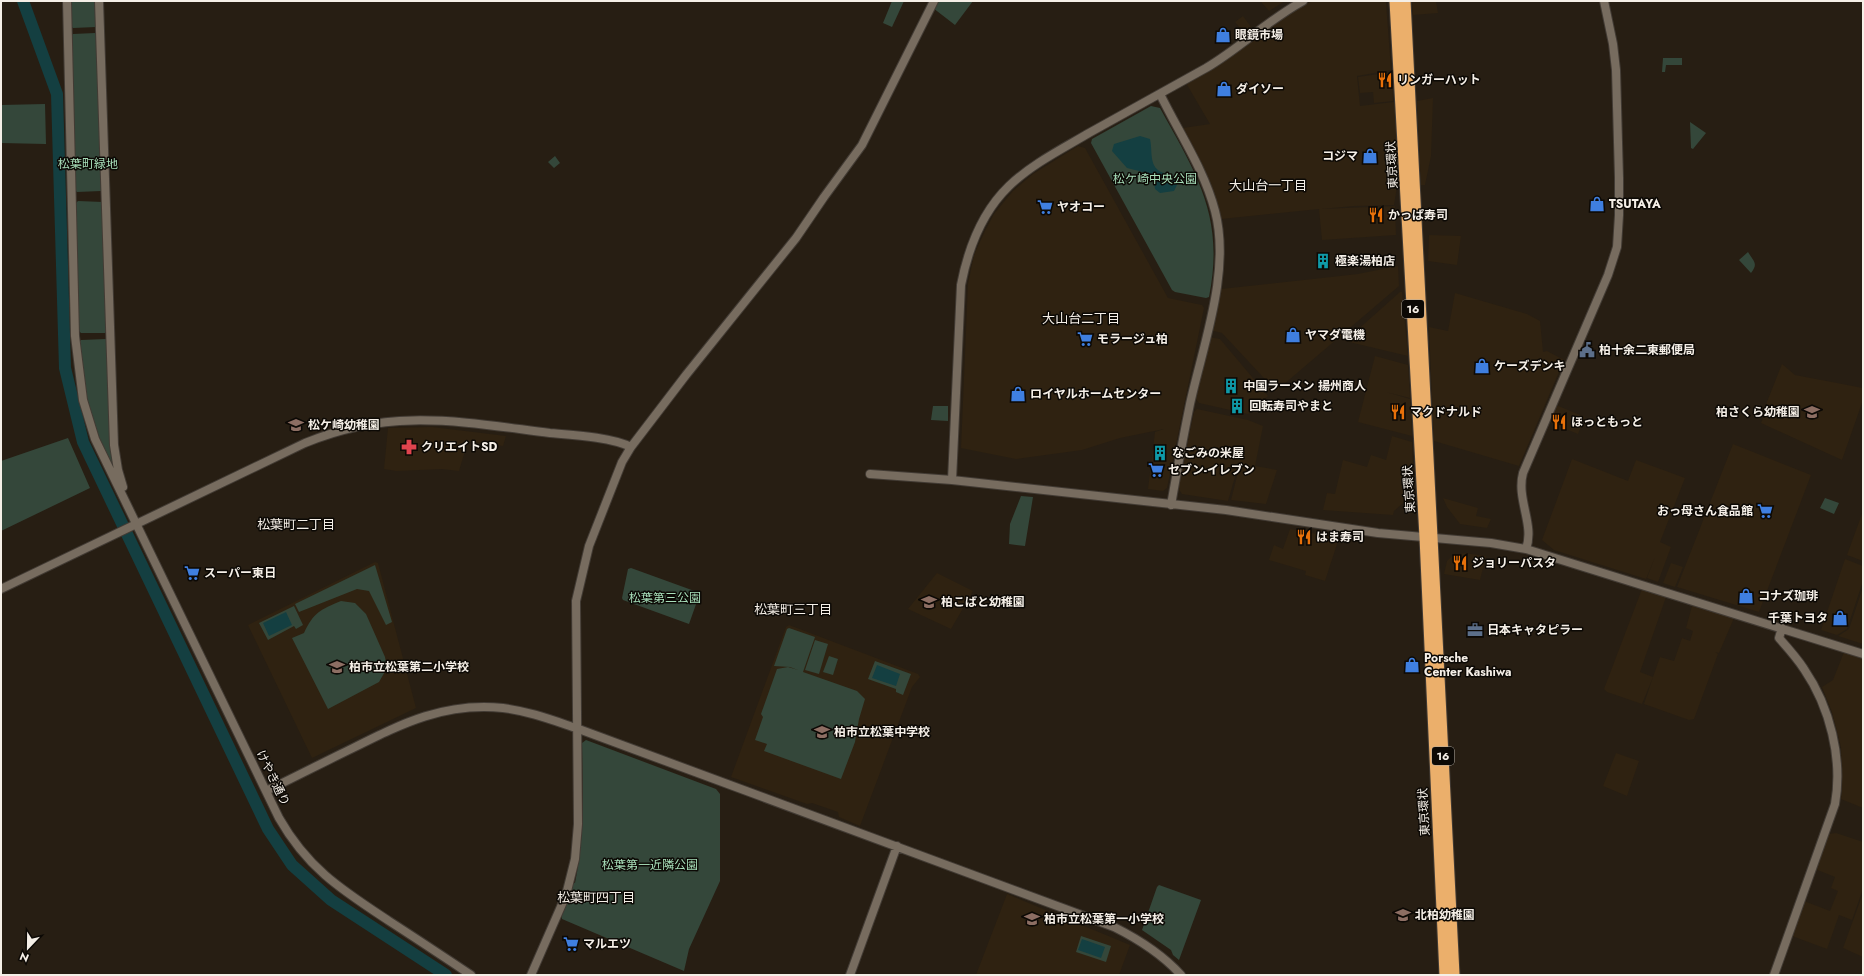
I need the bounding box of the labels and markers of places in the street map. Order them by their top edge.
shop icon: 眼鏡市場 [1214,26,1232,44]
place label: 眼鏡市場 [1235,26,1283,44]
restaurant icon: リンガーハット [1376,71,1394,89]
place label: リンガーハット [1397,71,1481,89]
shop icon: ダイソー [1215,80,1233,98]
place label: ダイソー [1236,80,1284,98]
place label: コジマ [1322,147,1358,165]
shop icon: コジマ [1361,147,1379,165]
shop icon: TSUTAYA [1588,195,1606,213]
place label: TSUTAYA [1609,195,1661,213]
supermarket icon: ヤオコー [1036,198,1054,216]
place label: ヤオコー [1057,198,1105,216]
restaurant icon: かっぱ寿司 [1367,206,1385,224]
place label: かっぱ寿司 [1388,206,1448,224]
building icon: 極楽湯柏店 [1314,252,1332,270]
place label: 極楽湯柏店 [1335,252,1395,270]
shop icon: ヤマダ電機 [1284,326,1302,344]
place label: ヤマダ電機 [1305,326,1365,344]
supermarket icon: モラージュ柏 [1076,330,1094,348]
place label: モラージュ柏 [1097,330,1168,348]
public building icon: 柏十余二東郵便局 [1578,341,1596,359]
place label: 柏十余二東郵便局 [1599,341,1695,359]
shop icon: ケーズデンキ [1473,357,1491,375]
place label: ケーズデンキ [1494,357,1565,375]
building icon: 中国ラーメン 揚州商人 [1222,377,1240,395]
place label: 中国ラーメン 揚州商人 [1243,377,1366,395]
shop icon: ロイヤルホームセンター [1009,385,1027,403]
place label: ロイヤルホームセンター [1030,385,1161,403]
building icon: 回転寿司やまと [1228,397,1246,415]
place label: 回転寿司やまと [1249,397,1333,415]
restaurant icon: マクドナルド [1389,403,1407,421]
place label: マクドナルド [1410,403,1482,421]
place label: 柏さくら幼稚園 [1716,403,1800,421]
school or university icon: 柏さくら幼稚園 [1803,403,1821,421]
restaurant icon: ほっともっと [1550,413,1568,431]
place label: ほっともっと [1571,413,1643,431]
school or university icon: 松ケ崎幼稚園 [287,416,305,434]
place label: 松ケ崎幼稚園 [308,416,380,434]
pharmacy icon: クリエイトSD [400,438,418,456]
place label: クリエイトSD [421,438,498,456]
building icon: なごみの米屋 [1151,444,1169,462]
place label: なごみの米屋 [1172,444,1244,462]
supermarket icon: セブン-イレブン [1147,461,1165,479]
place label: セブン-イレブン [1168,461,1255,479]
place label: おっ母さん食品館 [1657,502,1753,520]
supermarket icon: おっ母さん食品館 [1756,502,1774,520]
restaurant icon: はま寿司 [1295,528,1313,546]
place label: はま寿司 [1316,528,1364,546]
restaurant icon: ジョリーパスタ [1451,554,1469,572]
place label: ジョリーパスタ [1472,554,1556,572]
supermarket icon: スーパー東日 [183,564,201,582]
place label: スーパー東日 [204,564,276,582]
shop icon: コナズ珈琲 [1737,587,1755,605]
place label: コナズ珈琲 [1758,587,1818,605]
school or university icon: 柏こばと幼稚園 [920,593,938,611]
place label: 柏こばと幼稚園 [941,593,1025,611]
place label: 千葉トヨタ [1768,609,1828,627]
shop icon: 千葉トヨタ [1831,609,1849,627]
office icon: 日本キャタピラー [1466,621,1484,639]
place label: 日本キャタピラー [1487,621,1583,639]
place label: Porsche Center Kashiwa [1424,649,1511,681]
shop icon: Porsche Center Kashiwa [1403,656,1421,674]
school or university icon: 柏市立松葉第二小学校 [328,658,346,676]
place label: 柏市立松葉第二小学校 [349,658,469,676]
school or university icon: 柏市立松葉中学校 [813,723,831,741]
place label: 柏市立松葉中学校 [834,723,930,741]
school or university icon: 北柏幼稚園 [1394,906,1412,924]
place label: 北柏幼稚園 [1415,906,1475,924]
school or university icon: 柏市立松葉第一小学校 [1023,910,1041,928]
place label: 柏市立松葉第一小学校 [1044,910,1164,928]
supermarket icon: マルエツ [562,935,580,953]
place label: マルエツ [583,935,631,953]

